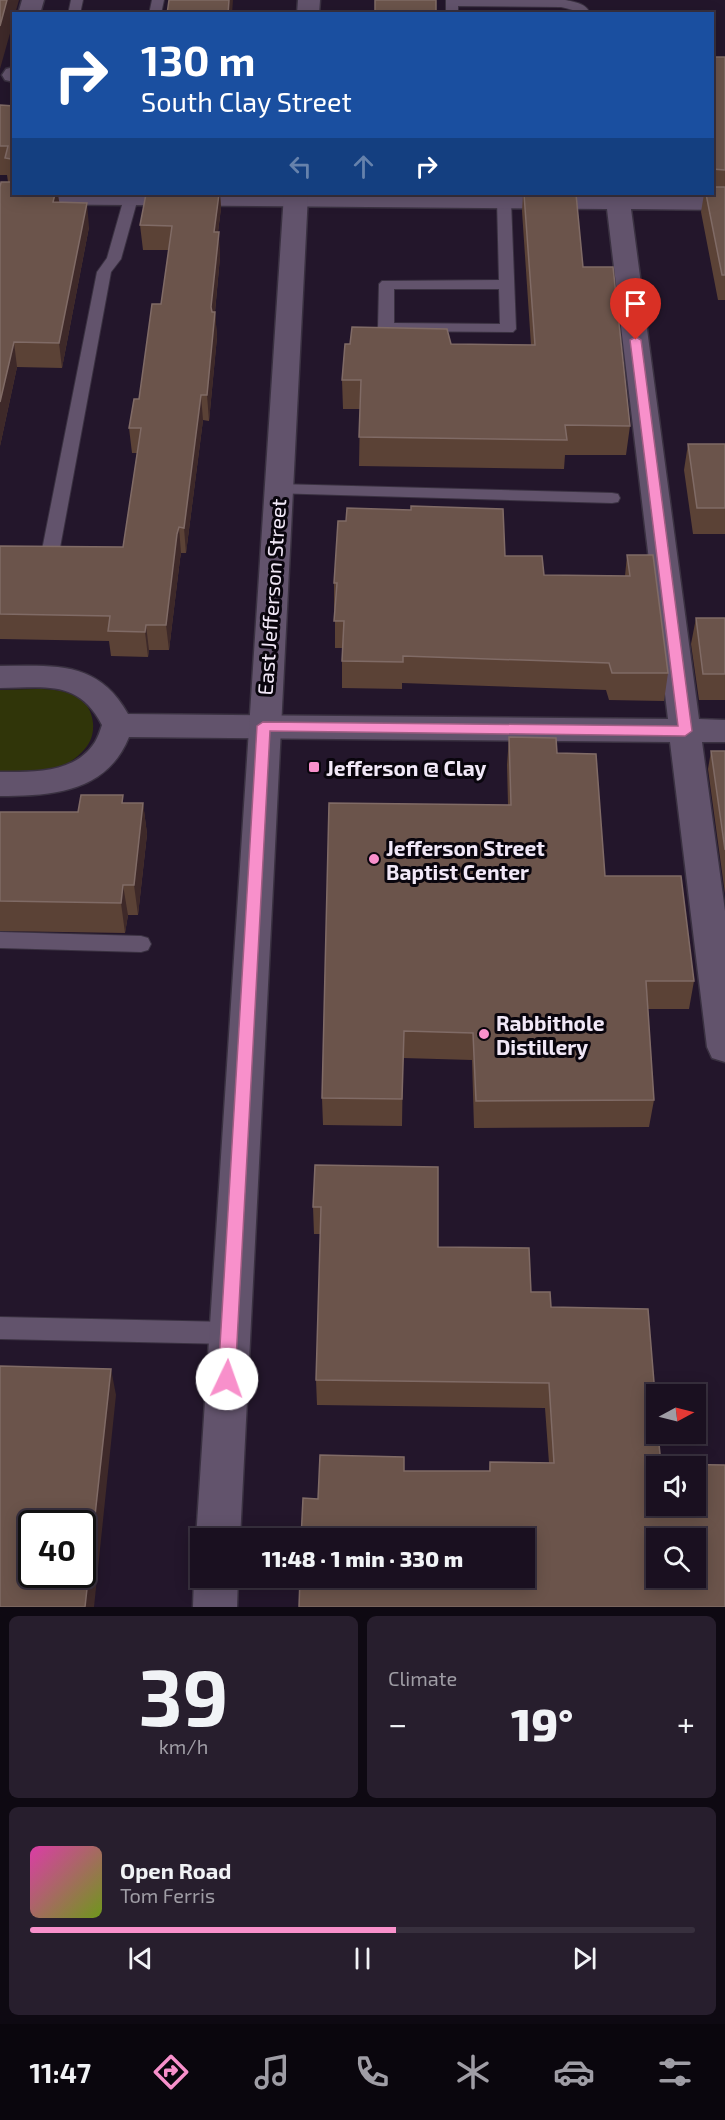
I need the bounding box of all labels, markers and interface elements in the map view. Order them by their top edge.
text: 130 m [141,34,256,84]
icon: right [42,36,120,114]
text: South Clay Street [141,85,352,117]
icon: left [284,150,317,183]
icon: ahead [347,150,380,183]
icon: right [410,150,443,183]
pin [610,278,661,340]
icon: arrive [619,287,652,320]
street label: East Jefferson Street [252,498,290,696]
place label: Jefferson @ Clay [326,755,487,781]
marker: Jefferson @ Clay [307,760,321,774]
place label: Jefferson Street Baptist Center [386,835,545,884]
marker: Jefferson Street Baptist Center [367,852,381,866]
place label: Rabbithole Distillery [496,1010,605,1060]
marker: Rabbithole Distillery [477,1027,491,1041]
position arrow [195,1347,259,1411]
north arrow [646,1384,706,1444]
map controls [646,1384,706,1588]
button: sound [646,1456,706,1516]
speed limit sign: 40 [18,1510,96,1588]
button: search [646,1528,706,1588]
text: 11:48 · 1 min · 330 m [262,1545,463,1571]
text: 39 [138,1648,229,1742]
text: Climate [388,1666,457,1690]
text: 19° [511,1696,573,1750]
text: − [388,1703,407,1743]
text: + [677,1703,695,1743]
text: km/h [159,1734,208,1758]
text: Open Road [120,1857,232,1883]
text: Tom Ferris [120,1883,215,1907]
icon: previous [124,1942,157,1975]
icon: pause [346,1942,379,1975]
icon: next [568,1942,601,1975]
icon: directions [150,2051,192,2093]
icon: music [251,2051,293,2093]
icon: phone [351,2051,393,2093]
icon: climate [452,2051,494,2093]
icon: car [553,2051,595,2093]
icon: filters [654,2051,696,2093]
text: 11:47 [29,2056,91,2088]

